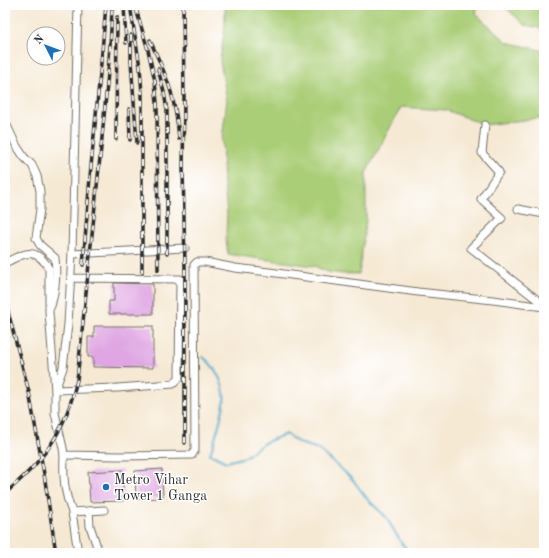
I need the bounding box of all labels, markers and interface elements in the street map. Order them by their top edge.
north arrow [26,26,66,66]
text: N [33,33,47,47]
place label: Metro Vihar Tower 1 Ganga [114,473,207,503]
marker: Metro Vihar Tower 1 Ganga [101,482,111,492]

